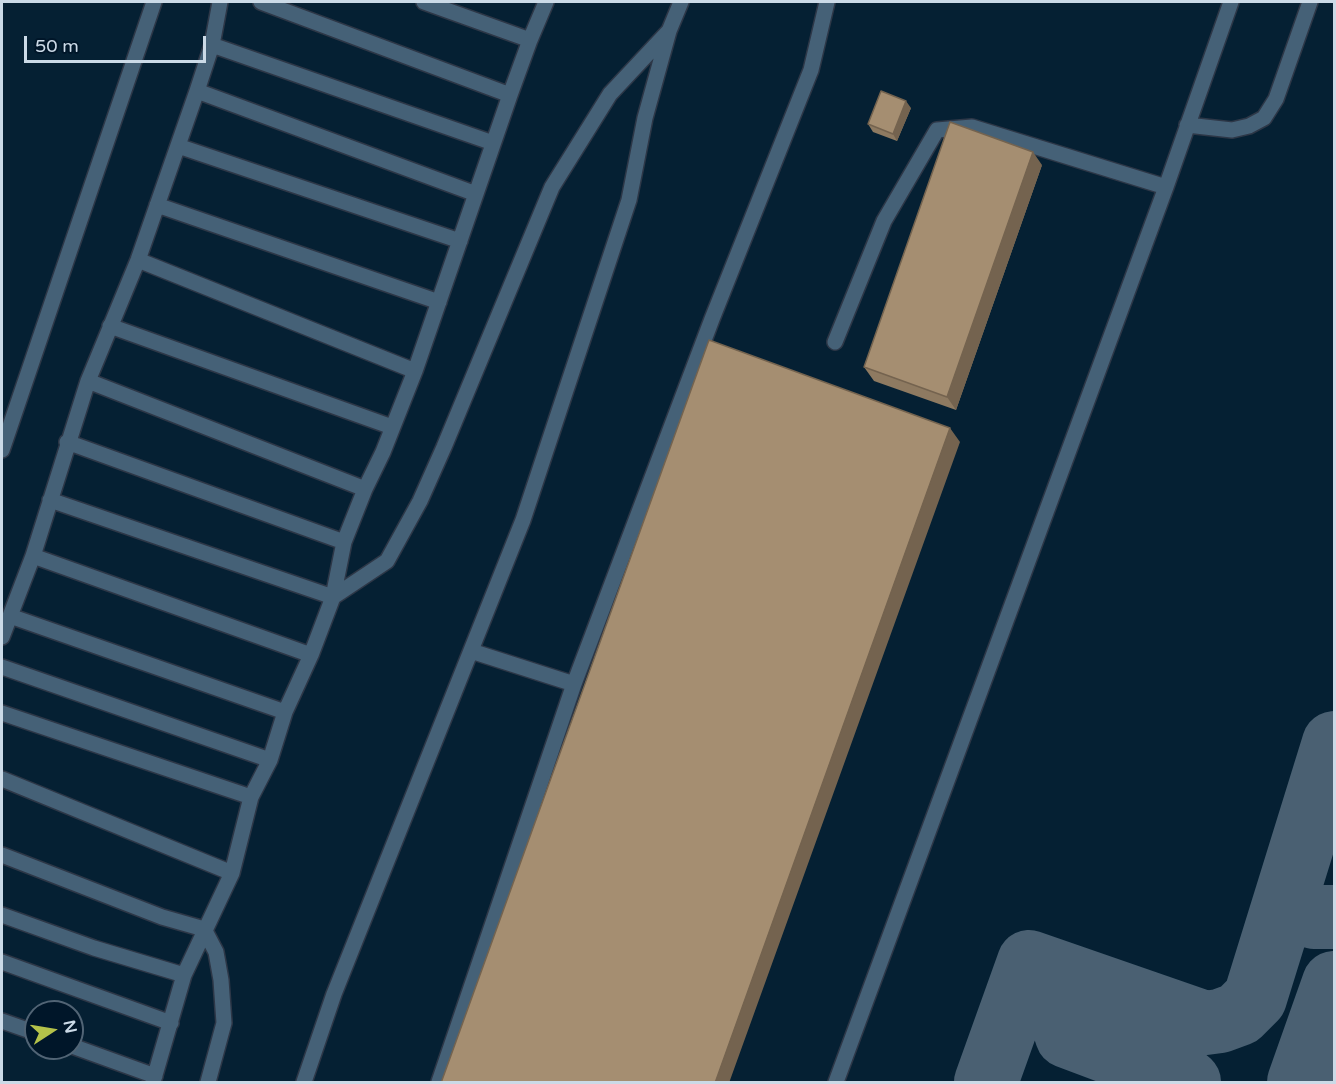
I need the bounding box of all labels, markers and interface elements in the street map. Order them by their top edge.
scale bar [27,24,208,62]
text: 50 m [35,35,79,57]
north arrow [24,1000,84,1060]
text: N [59,1018,81,1035]

